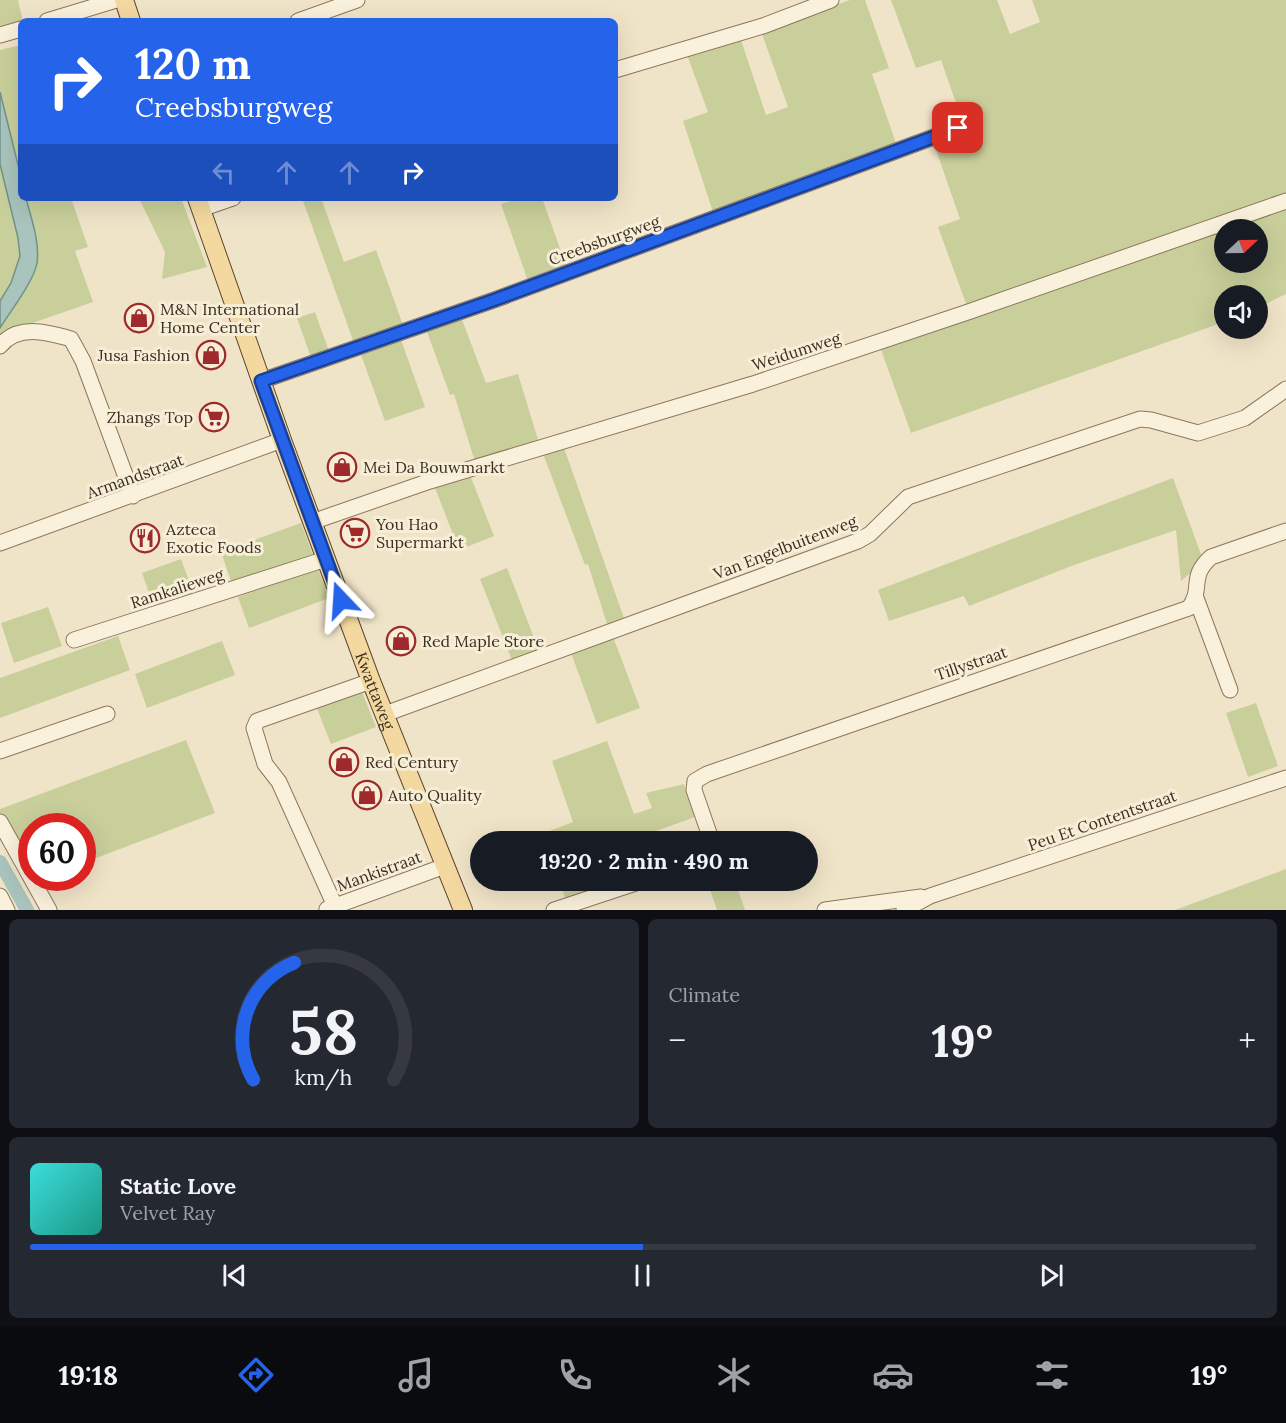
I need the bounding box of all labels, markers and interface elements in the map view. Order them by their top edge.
text: 120 m [135,37,251,91]
icon: right [36,42,114,120]
text: Creebsburgweg [135,90,332,124]
pin [932,102,983,153]
icon: arrive [941,111,974,144]
icon: left [207,156,240,189]
icon: ahead [270,156,303,189]
icon: ahead [333,156,366,189]
icon: right [396,156,429,189]
street label: Creebsburgweg [546,210,663,269]
north arrow [1214,219,1268,273]
map controls [1214,219,1268,339]
button: sound [1214,285,1268,339]
place label: M&N International Home Center [160,299,299,337]
shop icon: M&N International Home Center [123,302,155,334]
street label: Weidumweg [749,327,844,375]
shop icon: Jusa Fashion [195,339,227,371]
place label: Jusa Fashion [97,345,190,365]
supermarket icon: Zhangs Top [198,401,230,433]
place label: Zhangs Top [107,407,193,427]
street label: Armandstraat [83,449,187,503]
shop icon: Mei Da Bouwmarkt [326,451,358,483]
place label: Mei Da Bouwmarkt [363,457,506,477]
street label: Van Engelbuitenweg [710,510,860,584]
place label: You Hao Supermarkt [375,514,465,552]
supermarket icon: You Hao Supermarkt [339,517,371,549]
place label: Azteca Exotic Foods [165,519,261,557]
restaurant icon: Azteca Exotic Foods [129,522,161,554]
street label: Ramkalieweg [128,563,227,613]
position arrow [309,568,373,632]
shop icon: Red Maple Store [385,625,417,657]
place label: Red Maple Store [422,631,544,651]
street label: Tillystraat [932,641,1010,685]
street label: Kwattaweg [351,649,400,734]
shop icon: Red Century [328,746,360,778]
place label: Red Century [365,752,459,772]
shop icon: Auto Quality [351,779,383,811]
place label: Auto Quality [387,785,482,805]
street label: Peu Et Contentstraat [1025,785,1180,855]
speed limit sign: 60 [18,813,96,891]
street label: Mankistraat [334,846,425,896]
text: 19:20 · 2 min · 490 m [539,847,749,875]
text: Climate [669,982,740,1007]
text: 58 [289,991,358,1071]
text: 19° [932,1012,993,1069]
text: − [669,1019,686,1061]
text: + [1238,1019,1256,1061]
text: km/h [295,1064,353,1092]
text: Static Love [120,1172,236,1200]
text: Velvet Ray [120,1200,215,1225]
icon: previous [218,1259,251,1292]
icon: pause [626,1259,659,1292]
icon: next [1035,1259,1068,1292]
icon: directions [235,1354,277,1396]
icon: music [395,1354,437,1396]
icon: phone [554,1354,596,1396]
icon: climate [713,1354,755,1396]
icon: car [872,1354,914,1396]
icon: filters [1031,1354,1073,1396]
text: 19:18 [59,1358,118,1392]
text: 19° [1191,1358,1227,1392]

